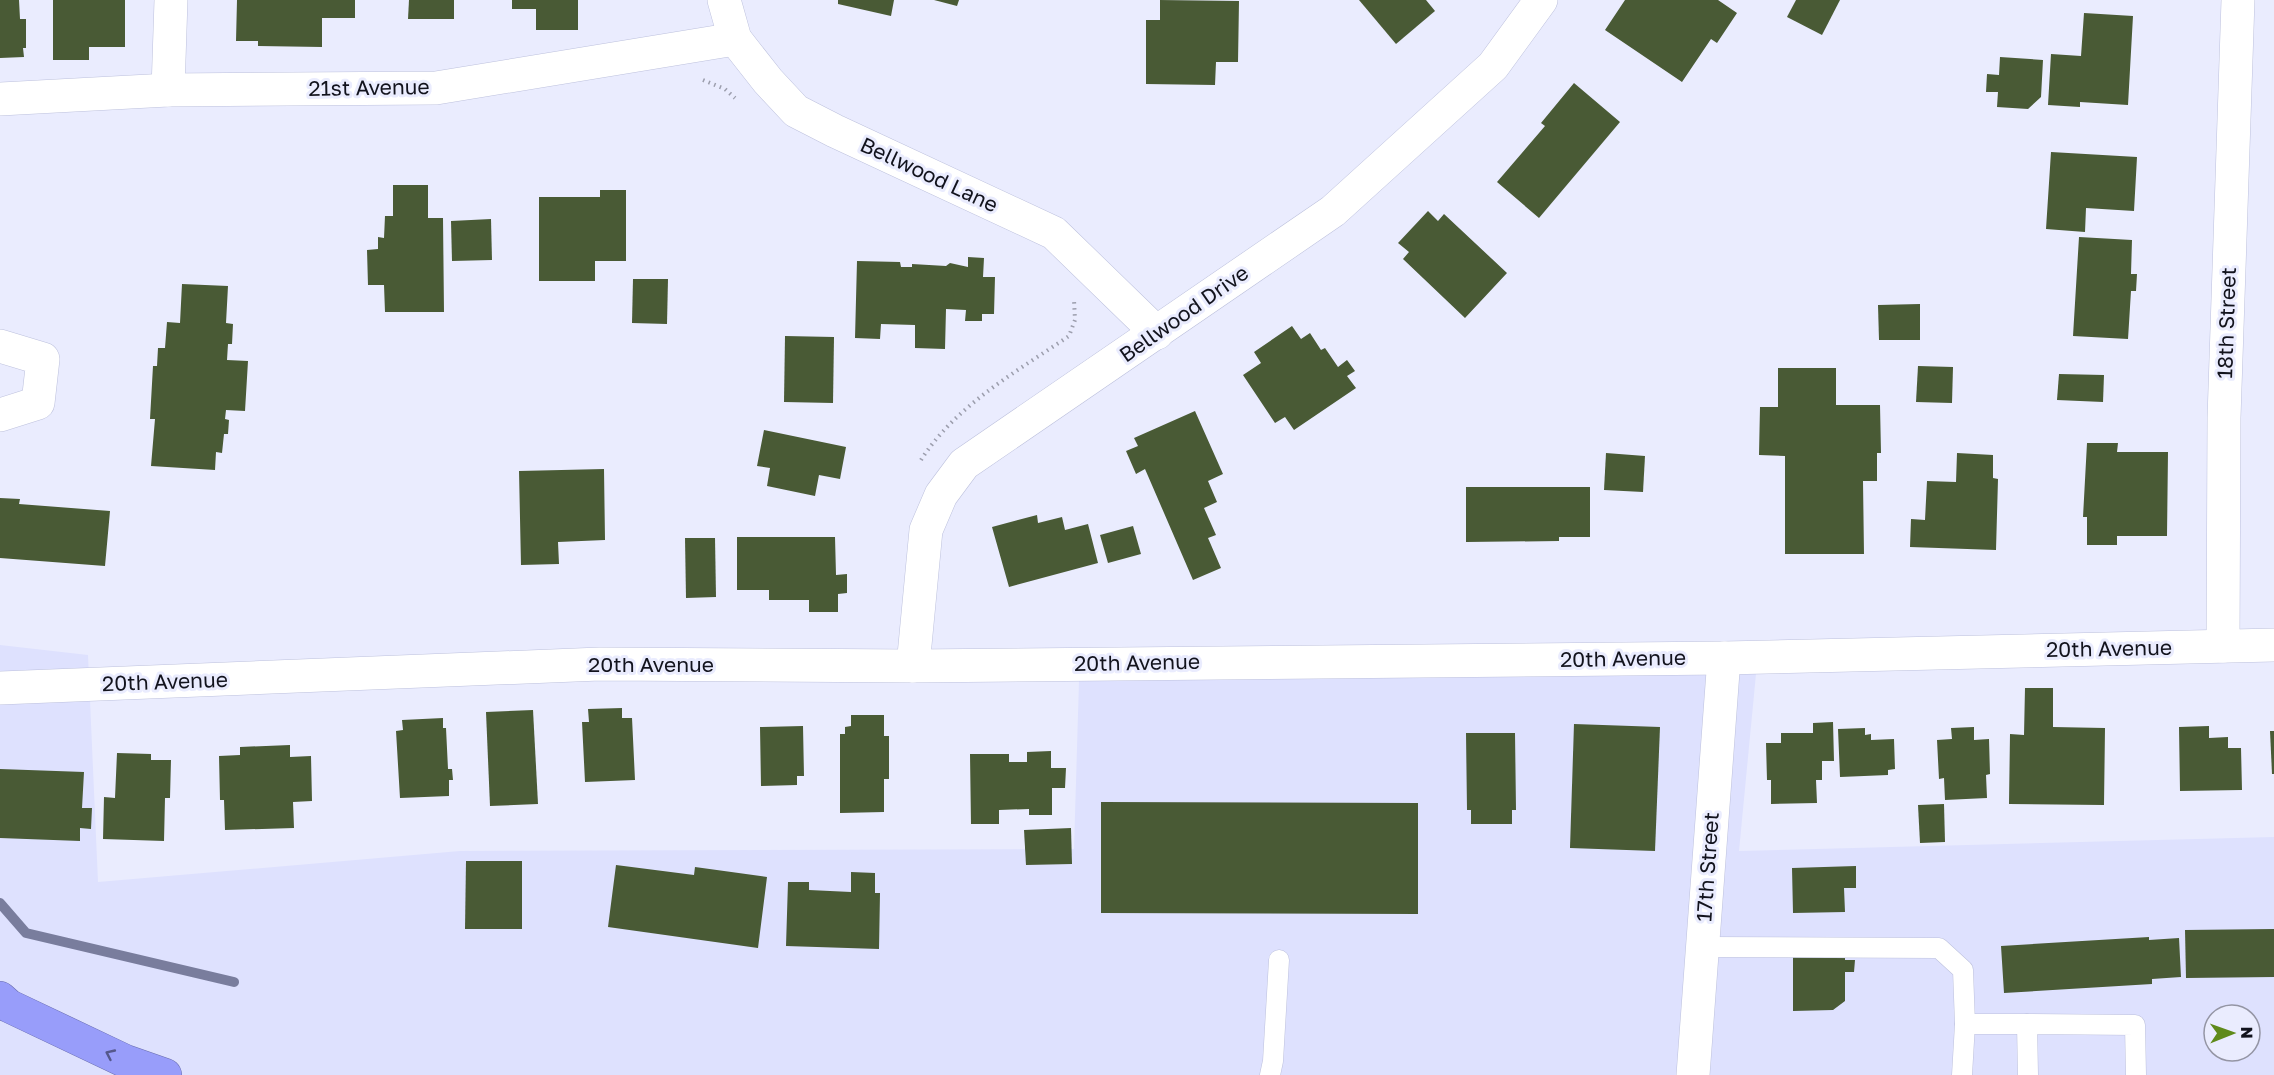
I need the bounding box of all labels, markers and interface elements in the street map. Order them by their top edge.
street label: 21st Avenue [308,73,430,101]
street label: Bellwood Lane [857,131,1002,217]
street label: Bellwood Drive [1114,259,1253,367]
street label: 18th Street [2211,267,2241,379]
street label: 20th Avenue [2046,634,2172,662]
street label: 20th Avenue [1560,644,1686,672]
street label: 20th Avenue [1074,648,1200,676]
street label: 20th Avenue [588,651,714,677]
street label: 20th Avenue [102,666,228,696]
street label: 17th Street [1690,811,1724,923]
north arrow [2202,1003,2262,1063]
text: N [2237,1026,2257,1039]
one-way arrow [106,1050,117,1062]

